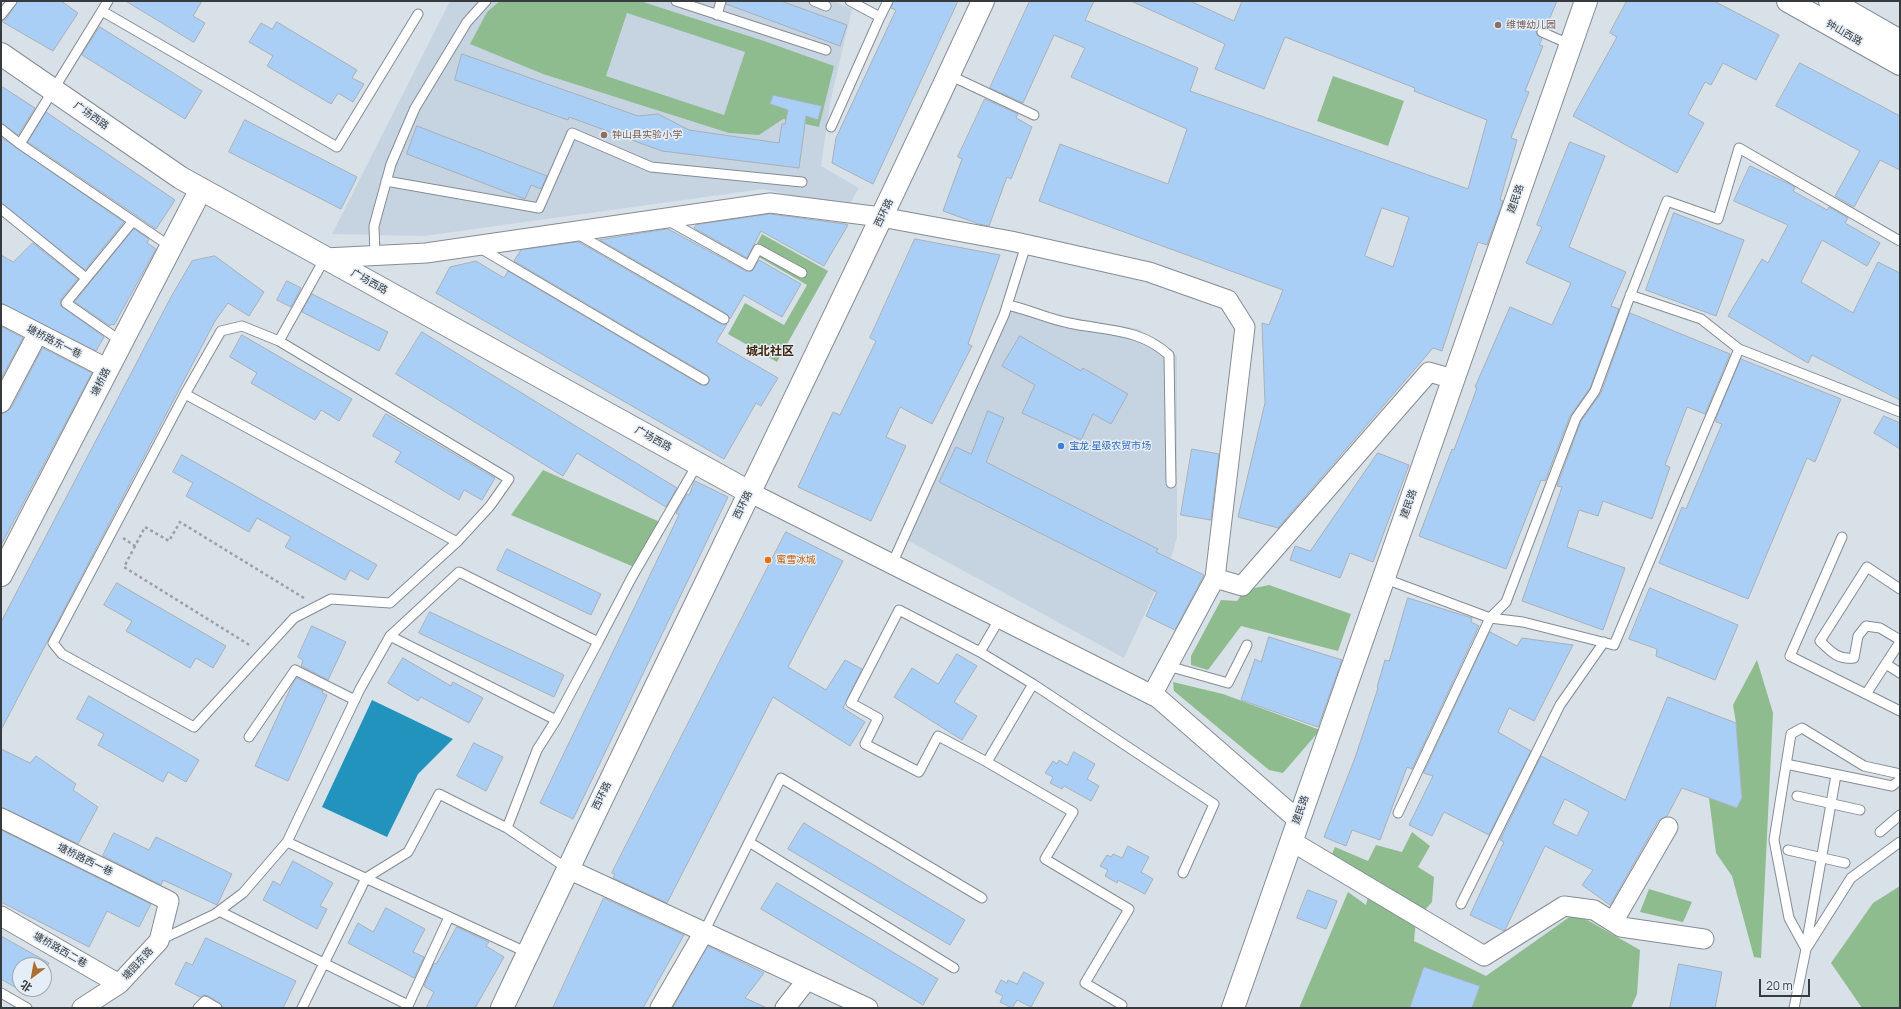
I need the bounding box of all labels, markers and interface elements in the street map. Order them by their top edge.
street label: 钟山西路 [1824,18,1864,48]
place label: 维博幼儿园 [1506,19,1556,31]
marker: 维博幼儿园 [1493,20,1503,30]
street label: 广场西路 [71,100,111,132]
place label: 钟山县实验小学 [612,129,682,141]
marker: 钟山县实验小学 [599,130,609,140]
street label: 建民路 [1505,183,1527,215]
street label: 西环路 [872,197,896,229]
street label: 广场西路 [349,267,389,297]
street label: 塘桥路东一巷 [25,323,83,361]
district label: 城北社区 [746,345,794,359]
street label: 塘桥路 [89,366,113,398]
street label: 广场西路 [633,424,673,454]
place label: 宝龙·星级农贸市场 [1069,440,1151,452]
marker: 宝龙·星级农贸市场 [1056,441,1066,451]
street label: 建民路 [1398,488,1420,520]
street label: 西环路 [731,489,755,521]
place label: 蜜雪冰城 [776,554,816,566]
marker: 蜜雪冰城 [763,555,773,565]
street label: 西环路 [590,780,614,812]
street label: 建民路 [1290,794,1312,826]
street label: 塘桥路西一巷 [55,841,115,879]
street label: 塘桥路西二巷 [31,930,89,970]
street label: 塘园东路 [120,945,156,983]
north arrow [12,957,52,997]
scale bar [1761,971,1812,997]
text: 北 [17,977,35,996]
text: 20 m [1766,977,1793,994]

